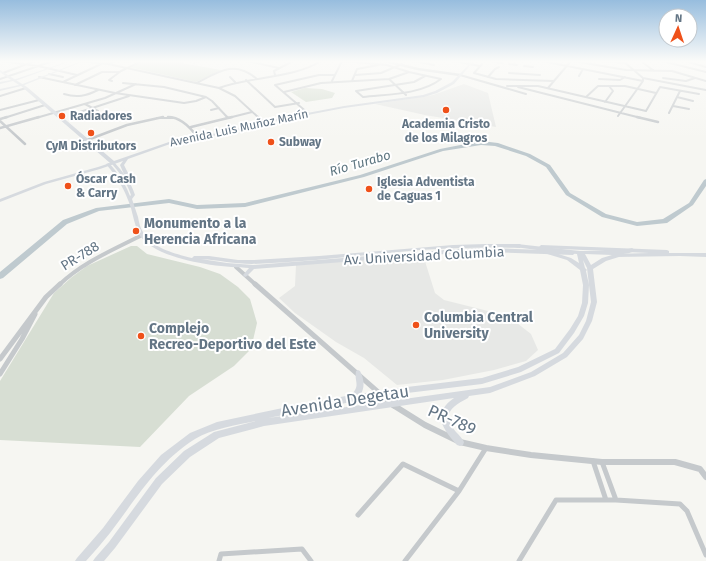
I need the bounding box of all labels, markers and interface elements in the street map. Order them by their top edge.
north arrow [658,8,698,48]
text: N [675,12,682,25]
marker: Academia Cristo de los Milagros [441,105,451,115]
street label: Avenida Luis Muñoz Marín [169,106,309,150]
place label: Radiadores [70,109,132,123]
marker: Radiadores [57,111,67,121]
place label: Academia Cristo de los Milagros [401,117,490,145]
marker: CyM Distributors [86,128,96,138]
place label: Subway [279,135,322,149]
marker: Subway [266,137,276,147]
place label: CyM Distributors [46,139,136,153]
water label: Río Turabo [328,147,392,179]
place label: Óscar Cash & Carry [76,170,136,200]
place label: Iglesia Adventista de Caguas 1 [377,175,475,203]
marker: Óscar Cash & Carry [63,181,73,191]
marker: Iglesia Adventista de Caguas 1 [364,184,374,194]
place label: Monumento a la Herencia Africana [144,215,257,248]
marker: Monumento a la Herencia Africana [131,226,141,236]
street label: PR-788 [58,237,103,274]
street label: Av. Universidad Columbia [343,243,505,269]
place label: Columbia Central University [424,309,534,342]
place label: Complejo Recreo-Deportivo del Este [149,320,316,353]
marker: Columbia Central University [411,320,421,330]
marker: Complejo Recreo-Deportivo del Este [136,331,146,341]
street label: Avenida Degetau [280,381,410,421]
street label: PR-789 [425,400,480,440]

